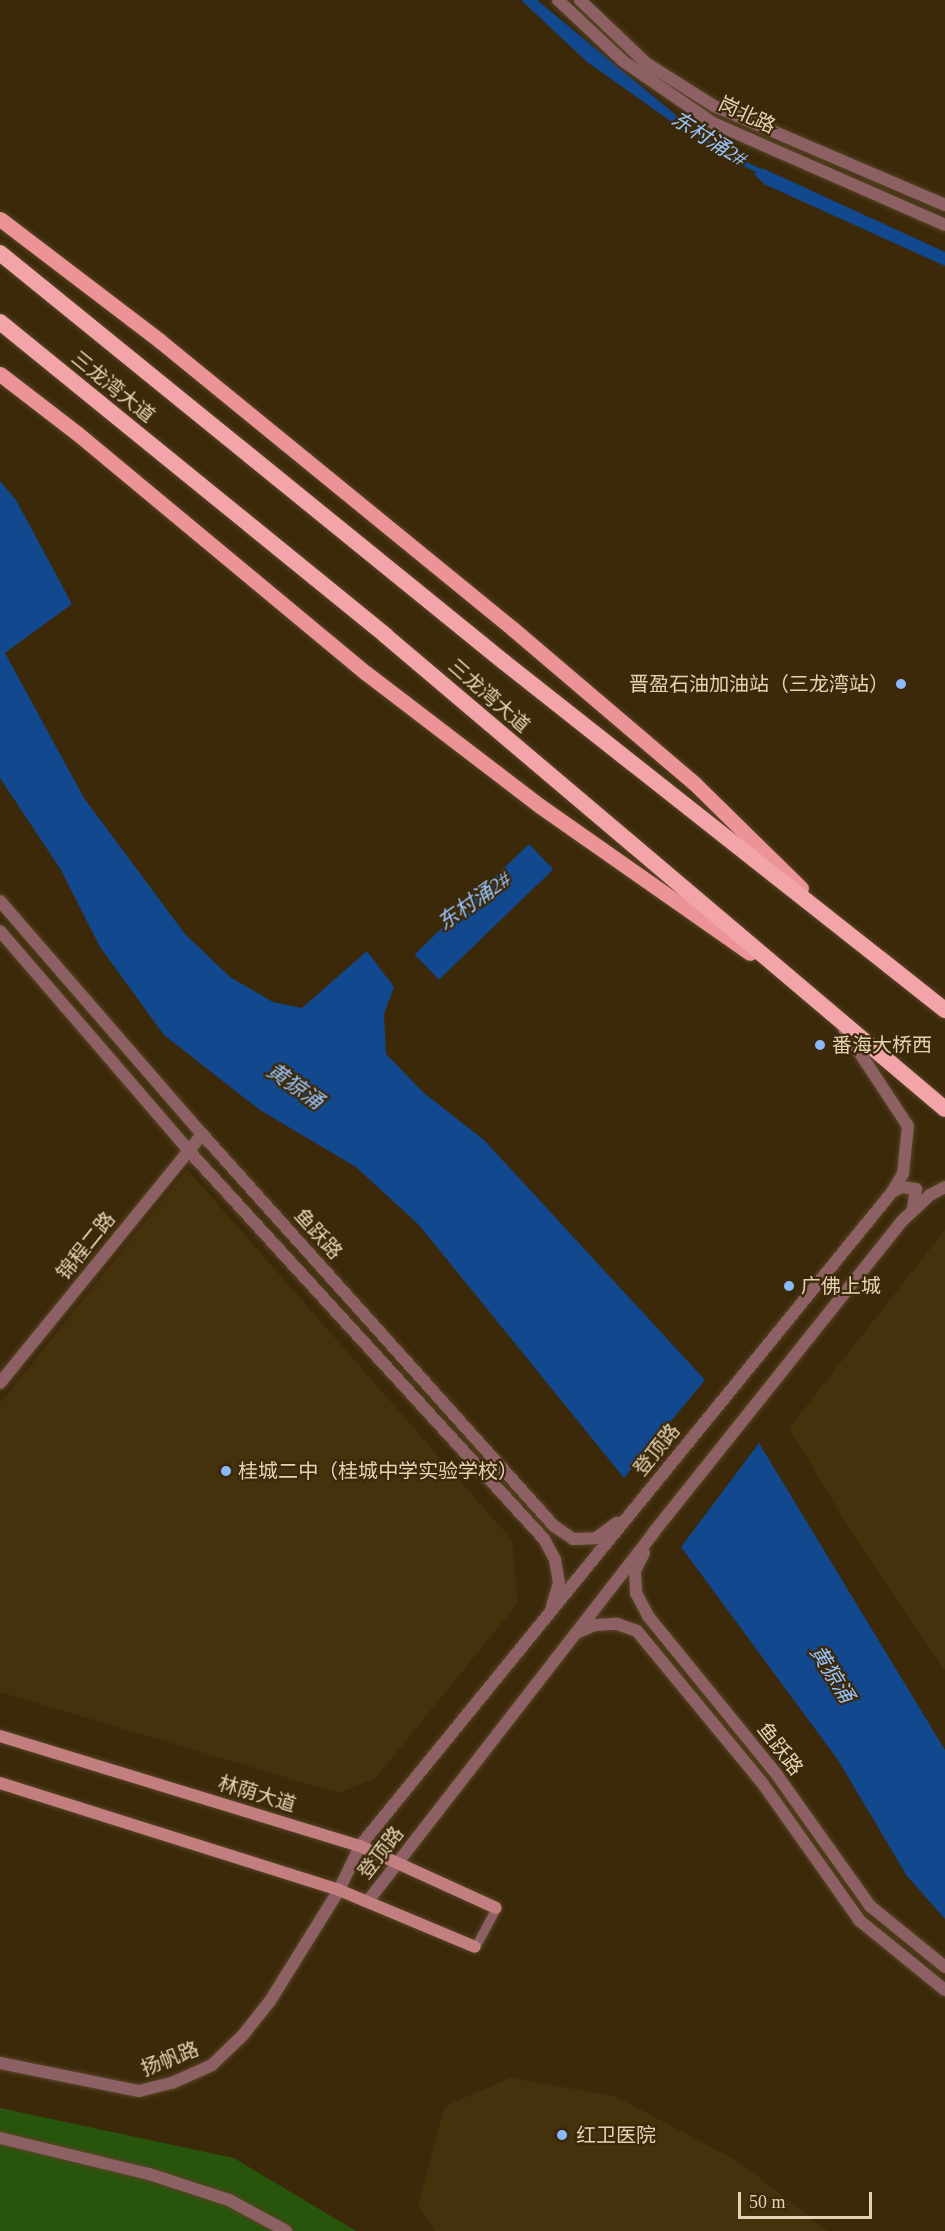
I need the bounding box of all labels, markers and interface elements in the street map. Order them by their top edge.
street label: 岗北路 [715,91,779,139]
water label: 东村涌2# [667,106,751,172]
street label: 三龙湾大道 [67,346,159,428]
street label: 三龙湾大道 [443,654,535,738]
place label: 晋盈石油加油站（三龙湾站） [629,672,889,696]
marker: 晋盈石油加油站（三龙湾站） [894,677,908,691]
water label: 东村涌2# [432,867,516,935]
place label: 番海大桥西 [832,1033,932,1057]
marker: 番海大桥西 [813,1038,827,1052]
water label: 黄猄涌 [262,1058,328,1114]
street label: 鱼跃路 [289,1204,347,1264]
street label: 锦程二路 [52,1207,120,1285]
place label: 广佛上城 [801,1274,881,1298]
marker: 广佛上城 [782,1279,796,1293]
street label: 登顶路 [629,1419,685,1481]
place label: 桂城二中（桂城中学实验学校） [238,1459,518,1483]
marker: 桂城二中（桂城中学实验学校） [219,1464,233,1478]
water label: 黄猄涌 [805,1641,859,1707]
street label: 鱼跃路 [752,1718,808,1780]
street label: 林荫大道 [215,1771,299,1817]
street label: 登顶路 [353,1822,409,1884]
street label: 扬帆路 [138,2037,202,2081]
place label: 红卫医院 [576,2123,656,2147]
marker: 红卫医院 [553,2126,571,2144]
scale bar [741,2180,874,2218]
text: 50 m [749,2192,786,2212]

